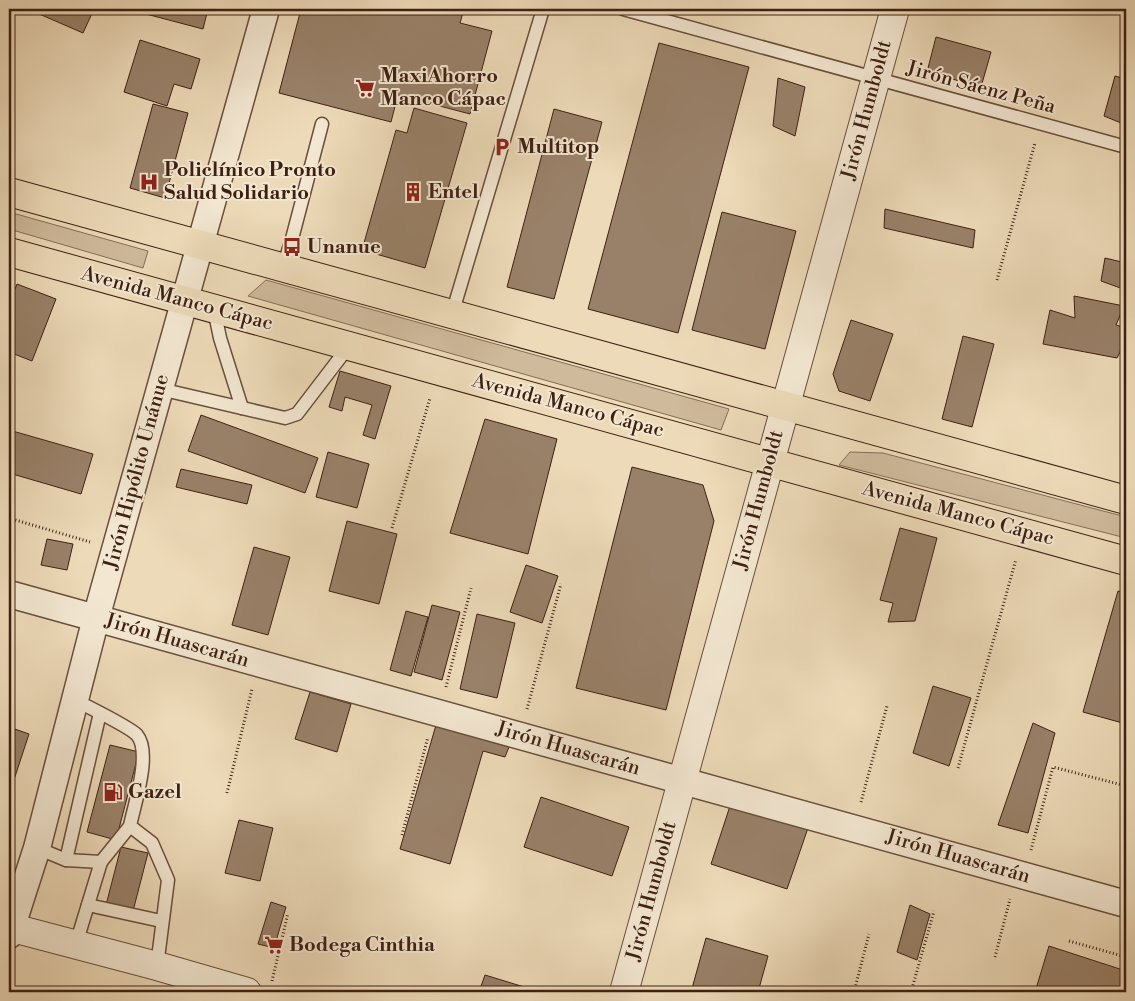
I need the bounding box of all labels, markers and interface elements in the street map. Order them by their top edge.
street label: Jirón Humboldt [836,37,898,183]
street label: Jirón Sáenz Peña [903,56,1059,120]
place label: MaxiAhorro Manco Cápac [380,64,506,112]
supermarket icon: MaxiAhorro Manco Cápac [354,77,376,99]
place label: Multitop [517,135,600,160]
parking icon: Multitop [491,136,513,158]
place label: Policlínico Pronto Salud Solidario [164,158,336,206]
hospital icon: Policlínico Pronto Salud Solidario [138,171,160,193]
place label: Entel [428,180,479,205]
building icon: Entel [402,181,424,203]
place label: Unanue [307,235,381,260]
bus stop icon: Unanue [281,236,303,258]
street label: Avenida Manco Cápac [77,261,276,337]
street label: Avenida Manco Cápac [468,368,667,444]
street label: Jirón Hipólito Unánue [99,372,175,573]
street label: Jirón Humboldt [728,427,790,573]
street label: Avenida Manco Cápac [858,476,1057,552]
street label: Jirón Huascarán [101,608,252,674]
street label: Jirón Huascarán [492,716,643,782]
place label: Gazel [128,780,182,805]
fuel station icon: Gazel [102,781,124,803]
street label: Jirón Humboldt [621,818,683,964]
street label: Jirón Huascarán [882,824,1033,890]
place label: Bodega Cinthia [289,933,435,958]
supermarket icon: Bodega Cinthia [263,934,285,956]

